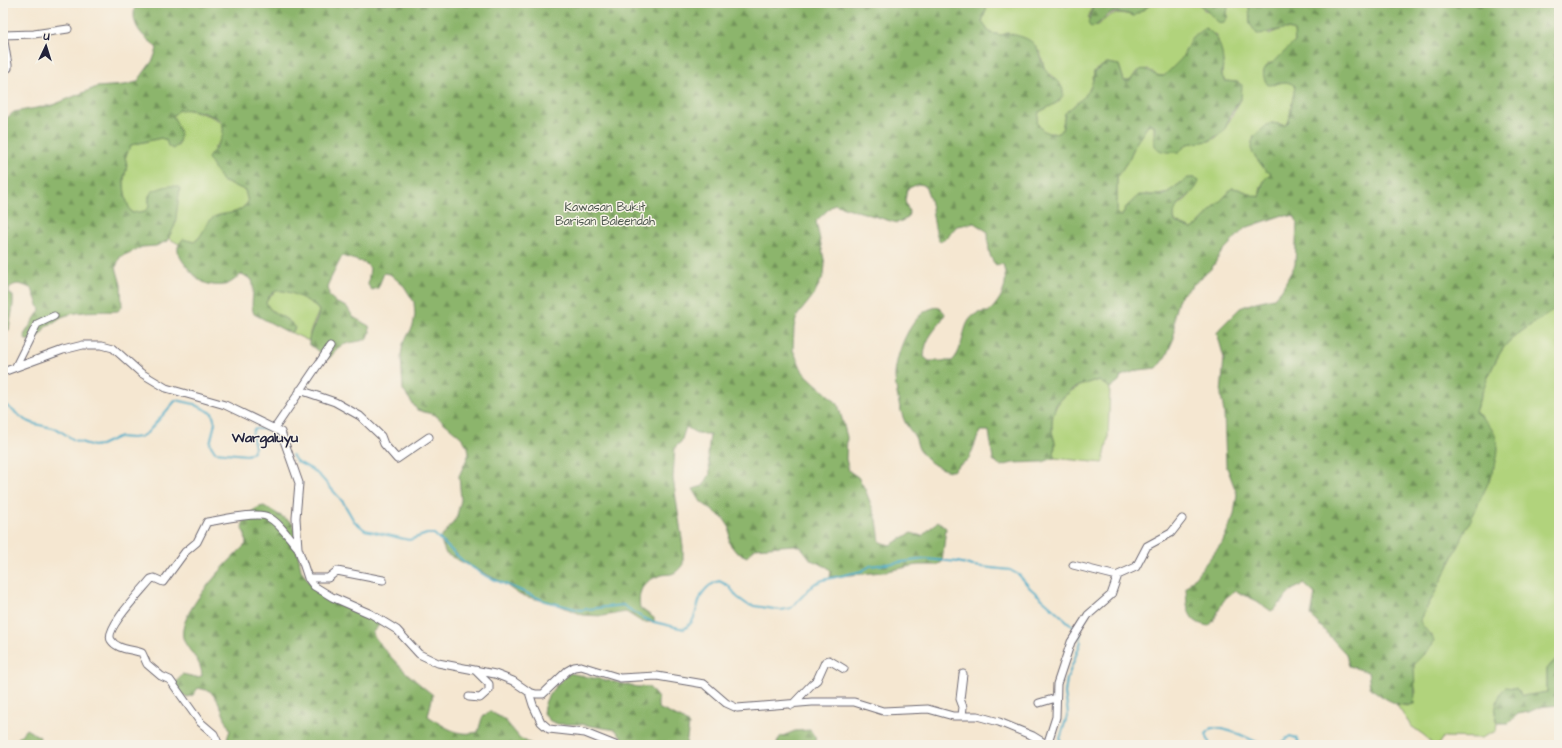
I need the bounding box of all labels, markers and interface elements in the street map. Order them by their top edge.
north arrow [26,26,66,66]
text: U [42,29,50,44]
park label: Kawasan Bukit Barisan Baleendah [555,199,655,230]
district label: Wargaluyu [231,428,298,449]

